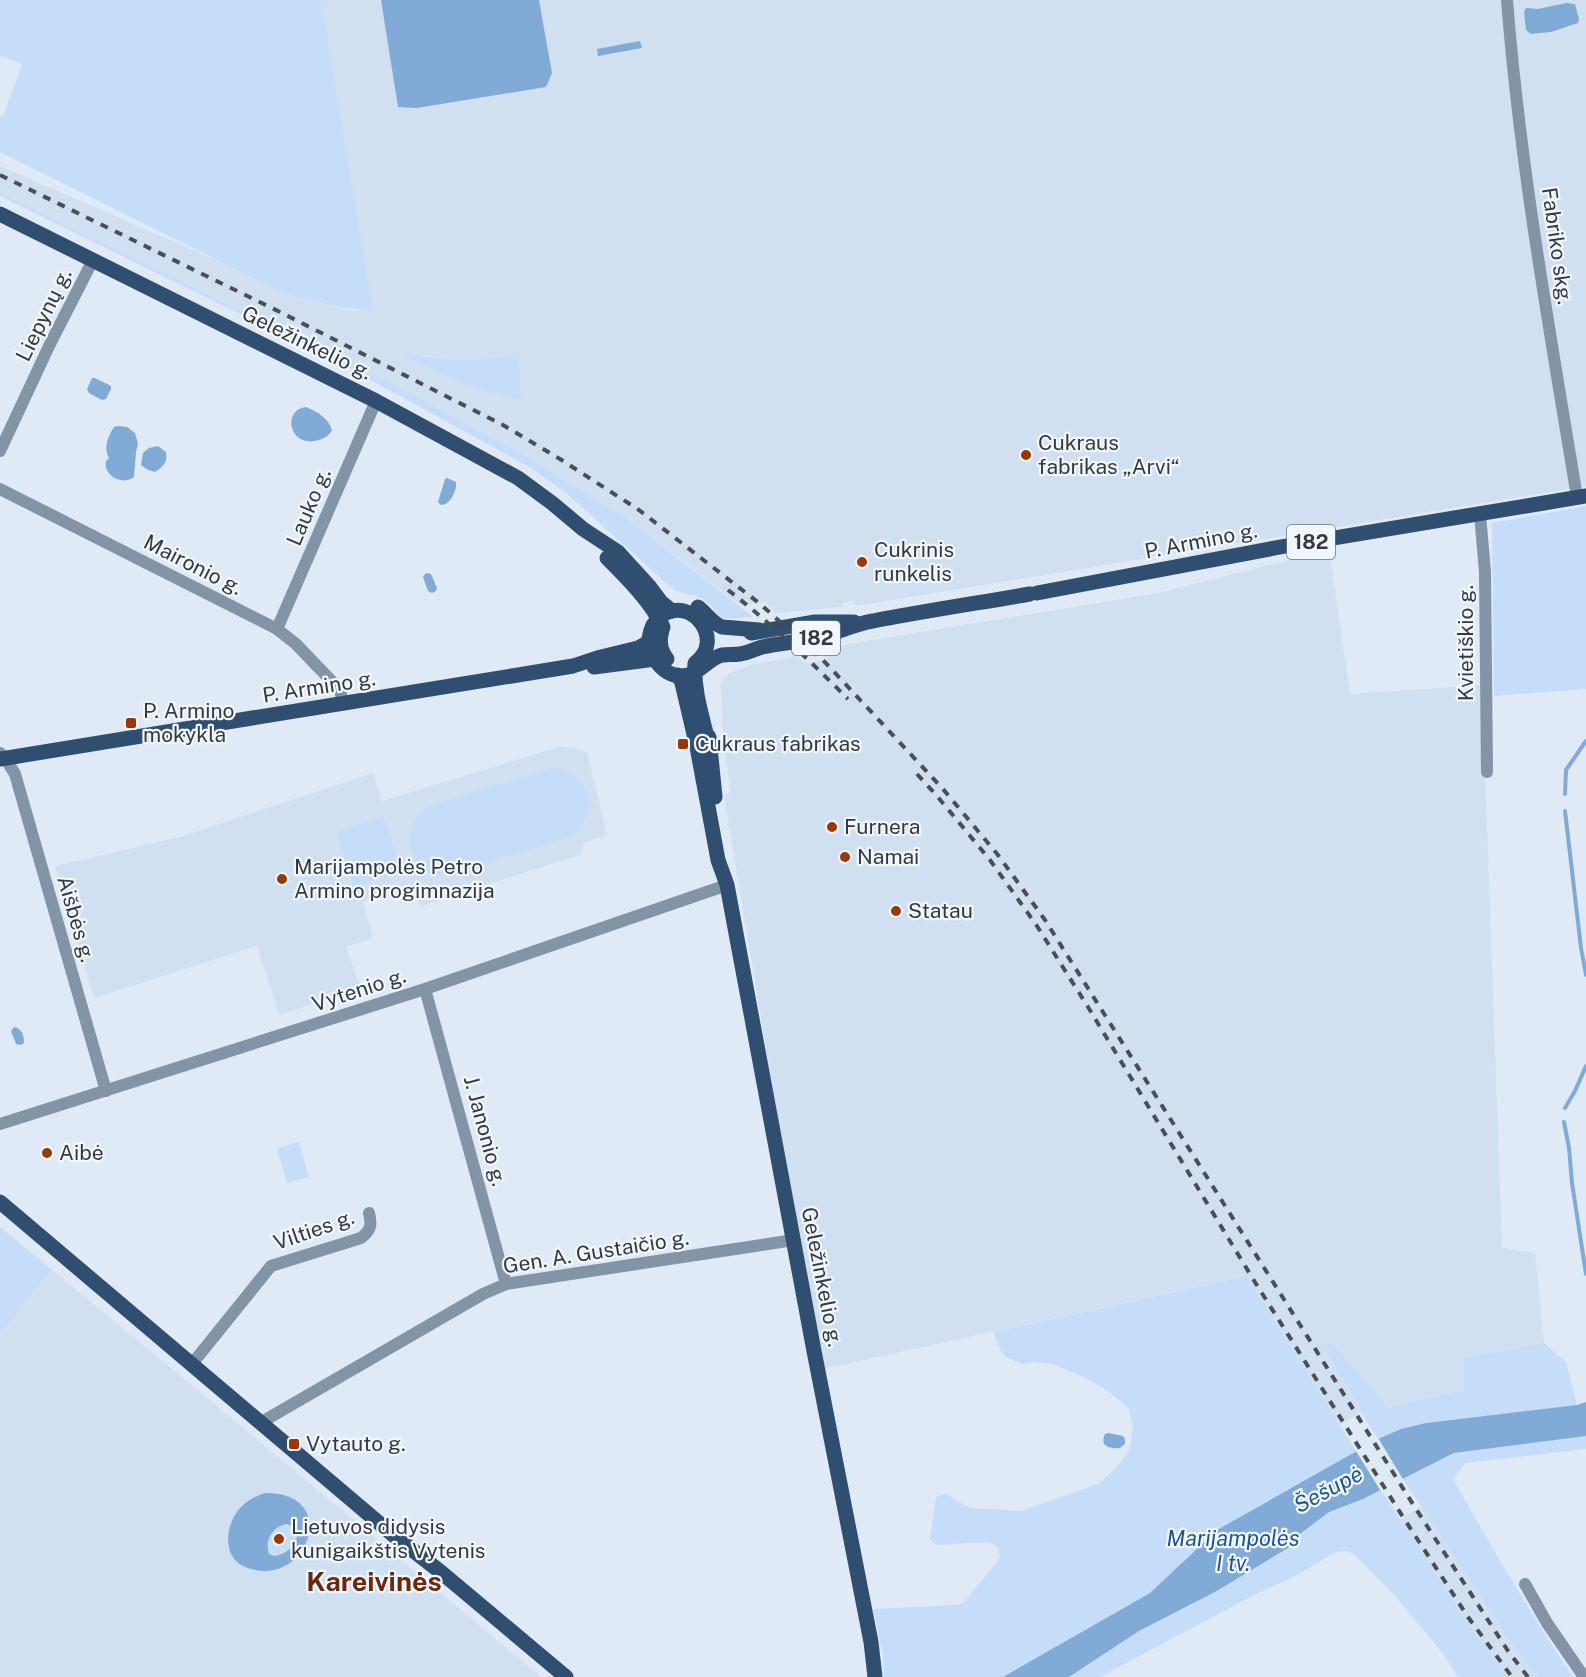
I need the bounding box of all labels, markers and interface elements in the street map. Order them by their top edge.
street label: Fabriko skg. [1537,186,1578,306]
street label: Liepynų g. [10,264,77,365]
street label: Geležinkelio g. [238,300,376,385]
place label: Cukraus fabrikas „Arvi“ [1038,430,1180,479]
marker: Cukraus fabrikas „Arvi“ [1019,448,1033,462]
street label: Lauko g. [281,464,336,549]
street label: P. Armino g. [1142,517,1259,564]
road number: 182 [1287,525,1335,559]
street label: Maironio g. [140,529,247,600]
place label: Cukrinis runkelis [874,537,954,586]
marker: Cukrinis runkelis [855,555,869,569]
street label: Kvietiškio g. [1453,585,1478,701]
road number: 182 [792,621,840,655]
street label: P. Armino g. [261,665,377,708]
place label: P. Armino mokykla [143,698,234,747]
marker: P. Armino mokykla [124,716,138,730]
place label: Cukraus fabrikas [695,731,861,756]
marker: Cukraus fabrikas [676,737,690,751]
place label: Furnera [844,814,920,839]
marker: Furnera [825,820,839,834]
place label: Namai [857,844,919,869]
marker: Namai [838,850,852,864]
place label: Marijampolės Petro Armino progimnazija [294,854,495,903]
marker: Marijampolės Petro Armino progimnazija [275,872,289,886]
street label: Aišbės g. [52,873,101,965]
place label: Statau [908,898,973,923]
marker: Statau [889,904,903,918]
street label: Vytenio g. [309,963,409,1016]
street label: J. Janonio g. [459,1073,512,1189]
place label: Aibė [59,1140,104,1165]
marker: Aibė [40,1146,54,1160]
street label: Vilties g. [270,1204,357,1255]
street label: Geležinkelio g. [797,1205,848,1349]
street label: Gen. A. Gustaičio g. [501,1224,691,1279]
place label: Vytauto g. [306,1431,406,1456]
marker: Vytauto g. [287,1437,301,1451]
water label: Šešupė [1289,1460,1367,1518]
place label: Lietuvos didysis kunigaikštis Vytenis [291,1514,485,1563]
water label: Marijampolės I tv. [1166,1525,1300,1576]
marker: Lietuvos didysis kunigaikštis Vytenis [272,1532,286,1546]
district label: Kareivinės [306,1565,442,1597]

